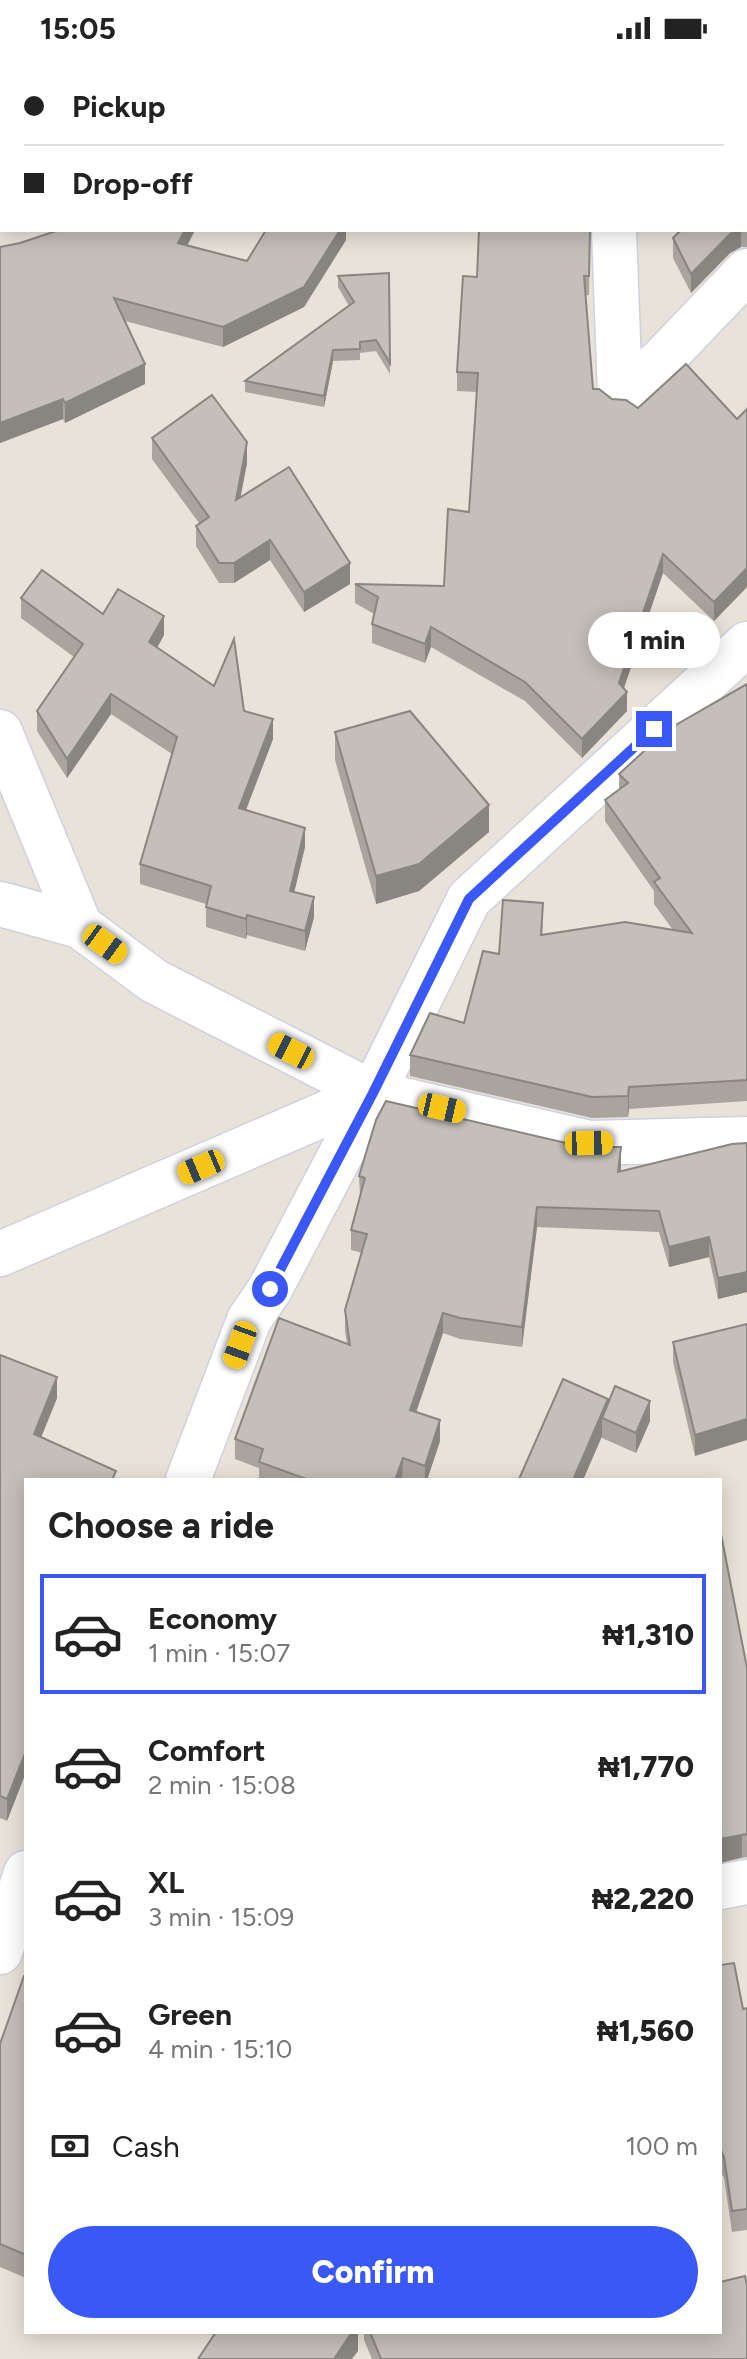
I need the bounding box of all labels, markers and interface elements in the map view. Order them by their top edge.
text: 15:05 [40,10,116,47]
text: Pickup [72,88,166,125]
text: Drop-off [72,165,193,202]
callout: 1 min [588,613,720,669]
text: 1 min [623,624,685,656]
route end [636,711,672,747]
car [79,920,131,968]
car [264,1029,318,1073]
car [416,1091,468,1125]
car [565,1131,613,1155]
car [174,1147,228,1187]
route start [252,1271,288,1307]
car [221,1318,259,1372]
text: Choose a ride [48,1504,274,1547]
icon: car [52,1598,124,1670]
text: Economy [148,1600,277,1637]
text: ₦1,310 [602,1616,694,1653]
text: 1 min · 15:07 [148,1637,290,1669]
icon: car [52,1730,124,1802]
text: Comfort [148,1732,266,1769]
text: ₦1,770 [598,1748,694,1785]
text: 2 min · 15:08 [148,1769,296,1801]
icon: car [52,1862,124,1934]
text: XL [148,1864,184,1901]
text: ₦2,220 [592,1880,694,1917]
text: 3 min · 15:09 [148,1901,294,1933]
icon: car [52,1994,124,2066]
text: Green [148,1996,232,2033]
text: ₦1,560 [597,2012,694,2049]
text: 4 min · 15:10 [148,2033,292,2065]
icon: cash [48,2124,92,2168]
text: Cash [112,2128,180,2165]
text: 100 m [625,2130,698,2162]
button: Confirm [48,2226,698,2318]

